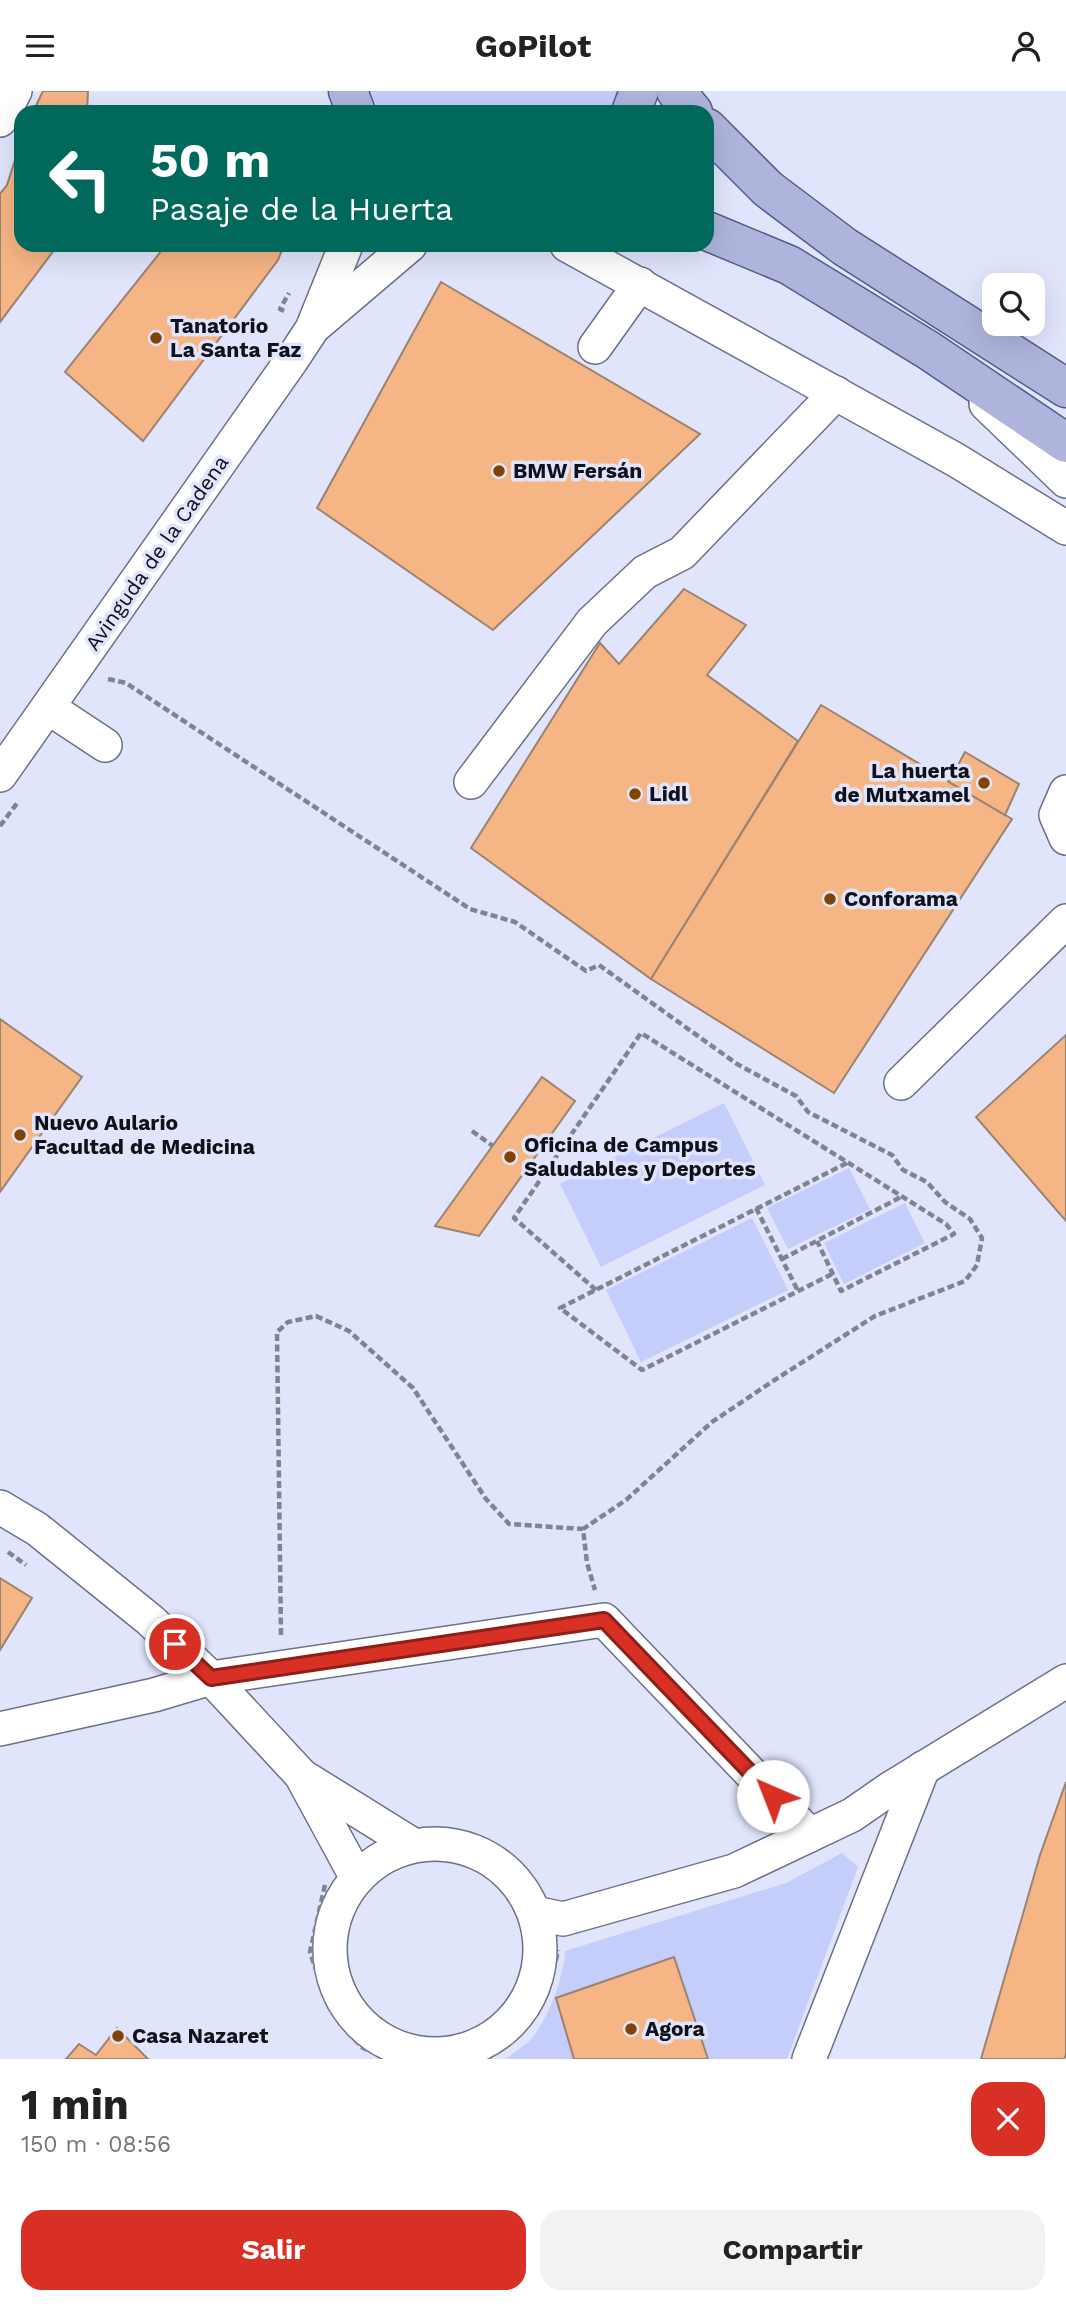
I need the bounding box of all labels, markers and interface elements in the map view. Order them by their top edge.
icon: menu [21,27,59,65]
text: GoPilot [475,27,591,65]
icon: person [1007,27,1045,65]
text: 50 m [150,131,270,189]
icon: left [35,133,126,224]
text: Pasaje de la Huerta [150,190,453,228]
map controls [982,273,1045,336]
button: search [982,273,1045,336]
place label: Tanatorio La Santa Faz [170,313,302,362]
marker: Tanatorio La Santa Faz [148,330,164,346]
street label: Avinguda de la Cadena [80,450,234,655]
place label: BMW Fersán [513,458,642,483]
marker: BMW Fersán [491,463,507,479]
place label: La huerta de Mutxamel [834,758,971,807]
marker: La huerta de Mutxamel [976,775,992,791]
place label: Lidl [649,781,688,806]
marker: Lidl [627,786,643,802]
place label: Conforama [844,886,959,911]
marker: Conforama [822,891,838,907]
place label: Nuevo Aulario Facultad de Medicina [34,1110,256,1159]
marker: Nuevo Aulario Facultad de Medicina [12,1127,28,1143]
place label: Oficina de Campus Saludables y Deportes [524,1132,756,1181]
marker: Oficina de Campus Saludables y Deportes [502,1149,518,1165]
pin [145,1614,205,1674]
icon: arrive [156,1625,194,1663]
position arrow [736,1759,810,1833]
place label: Agora [645,2016,705,2041]
marker: Agora [623,2021,639,2037]
place label: Casa Nazaret [132,2023,268,2048]
marker: Casa Nazaret [110,2028,126,2044]
text: 1 min [21,2080,129,2129]
button: close [971,2082,1045,2156]
text: 150 m · 08:56 [21,2131,171,2158]
button: Salir [21,2210,526,2290]
button: Compartir [540,2210,1045,2290]

